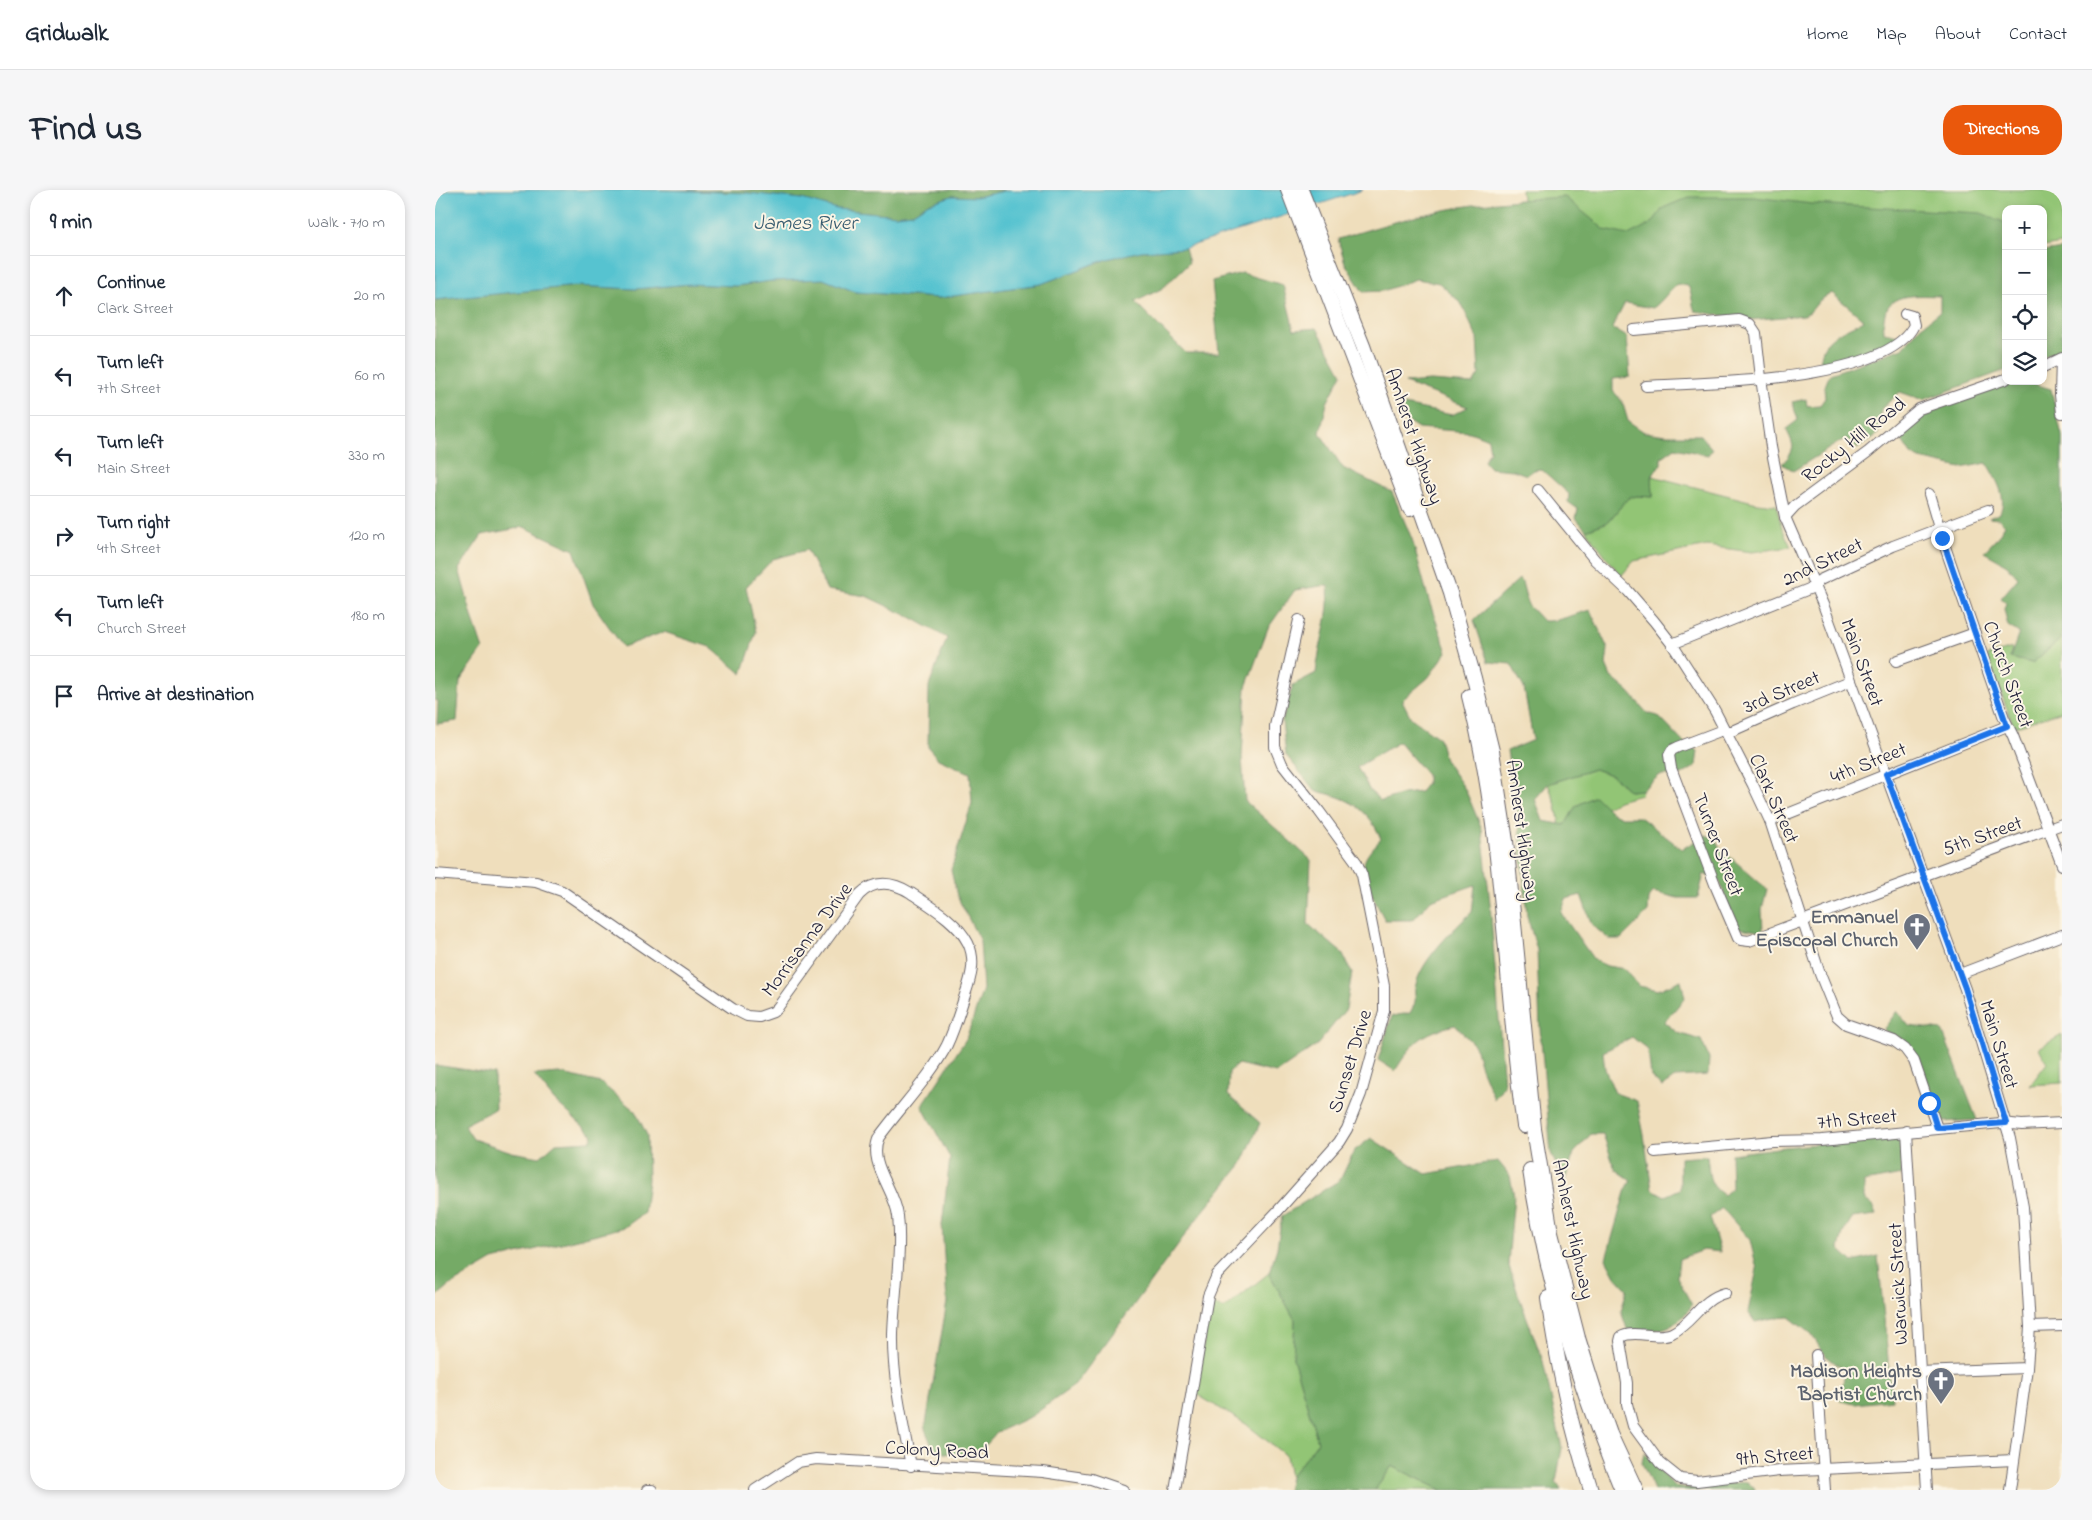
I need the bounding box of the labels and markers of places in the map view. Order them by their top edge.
place label: Emmanuel Episcopal Church [1755,904,1898,956]
church icon: Emmanuel Episcopal Church [1902,912,1932,951]
place label: Madison Heights Baptist Church [1790,1358,1922,1410]
church icon: Madison Heights Baptist Church [1926,1366,1956,1405]

